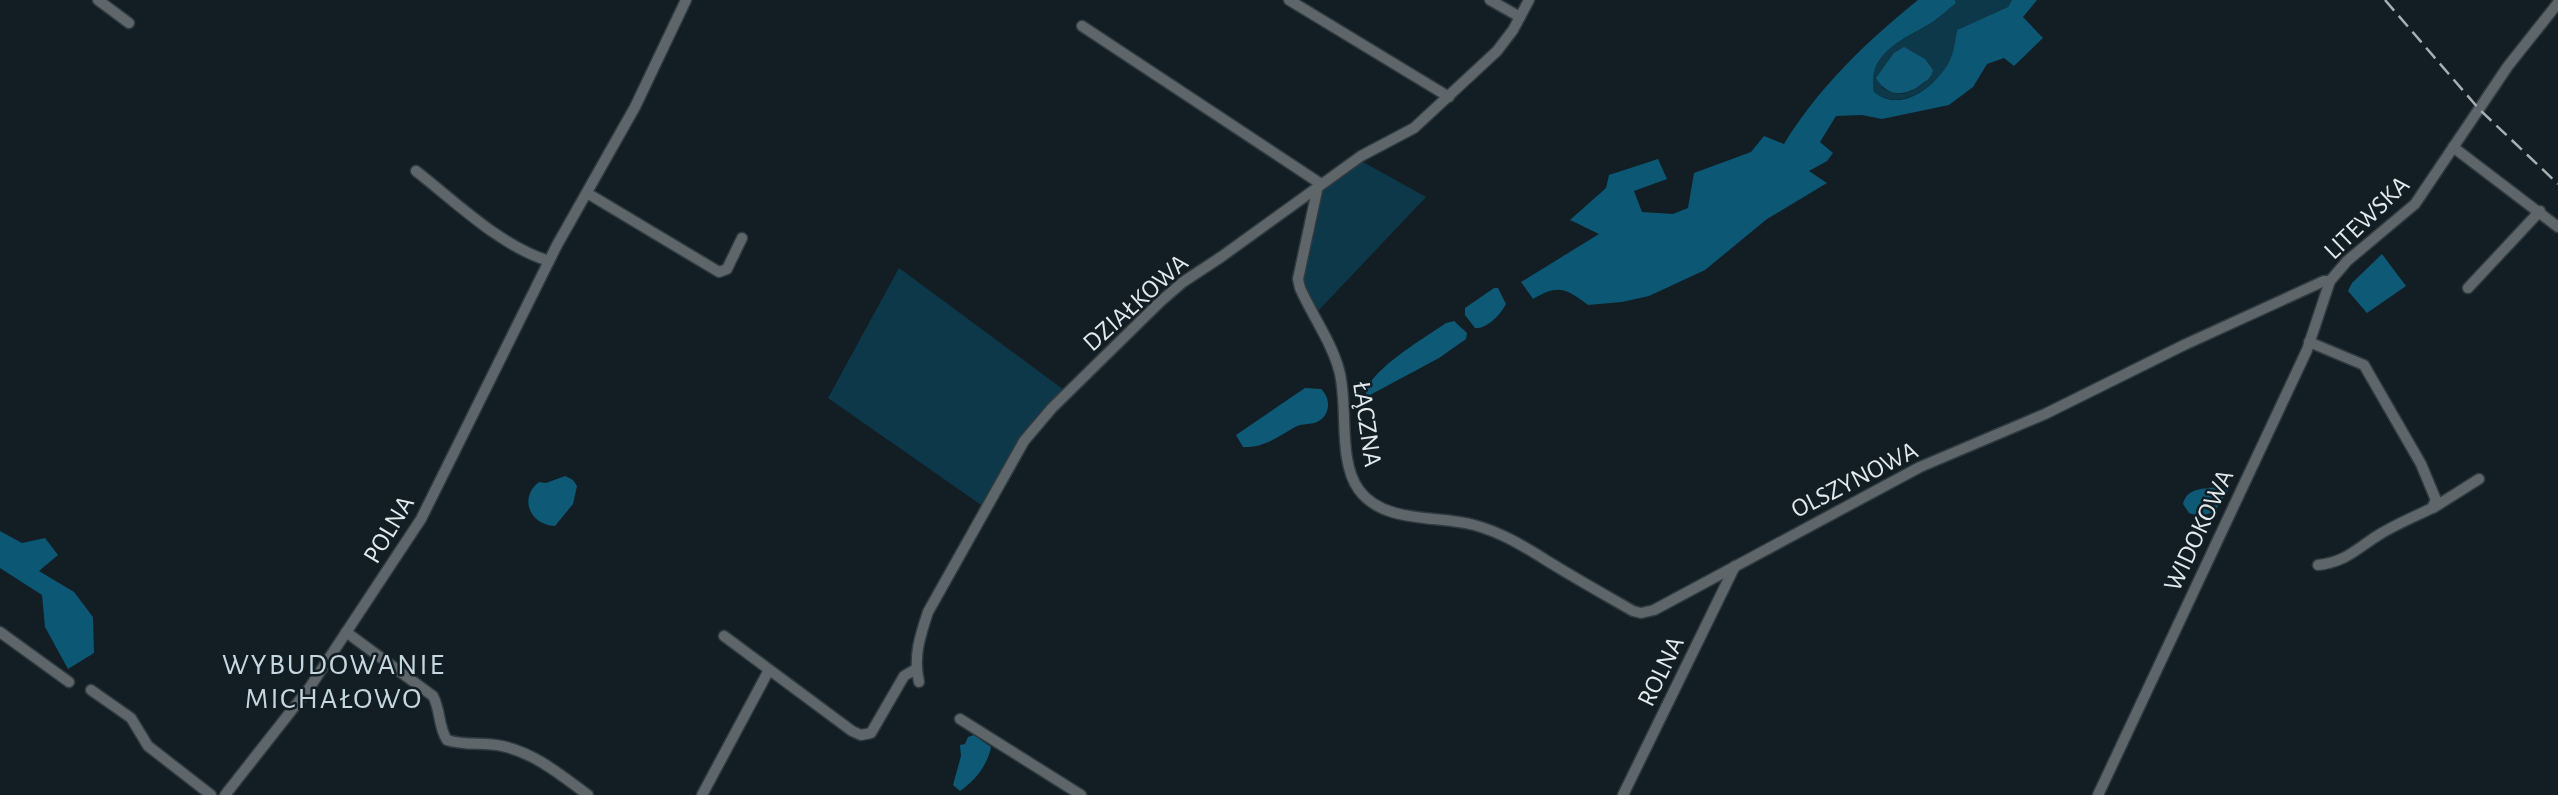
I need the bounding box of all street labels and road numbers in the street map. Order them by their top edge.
street label: LITEWSKA [2319,171,2414,264]
street label: DZIAŁKOWA [1078,249,1193,356]
street label: ŁĄCZNA [1348,380,1386,468]
street label: OLSZYNOWA [1787,437,1922,523]
street label: WIDOKOWA [2159,466,2238,595]
street label: POLNA [359,491,419,568]
street label: ROLNA [1633,632,1689,711]

